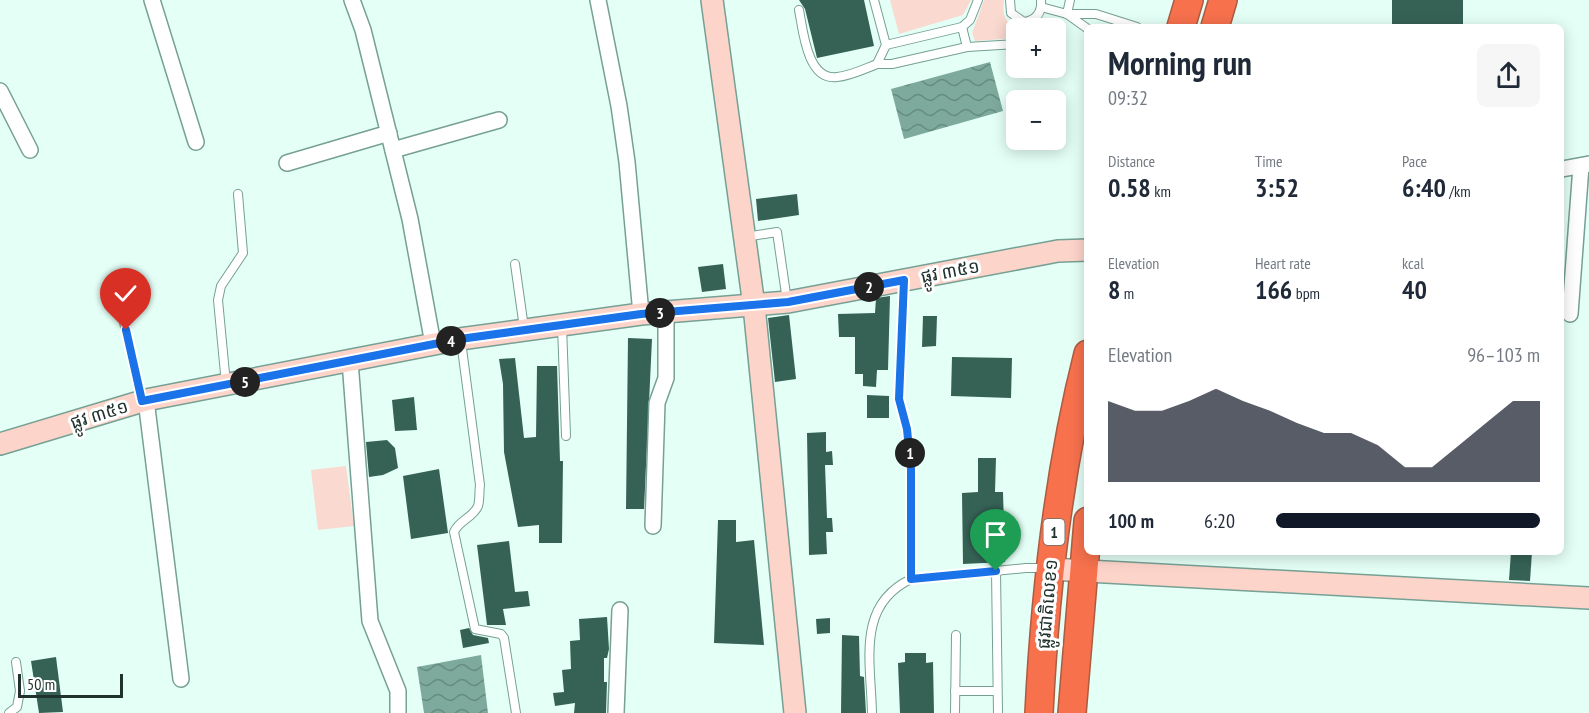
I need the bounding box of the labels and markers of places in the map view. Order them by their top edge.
pin [100,268,151,330]
pin: 2 [854,272,884,302]
pin: 3 [645,298,675,328]
pin: 4 [436,326,466,356]
pin: 5 [230,367,260,397]
pin: 1 [895,438,925,468]
pin [970,509,1021,571]

